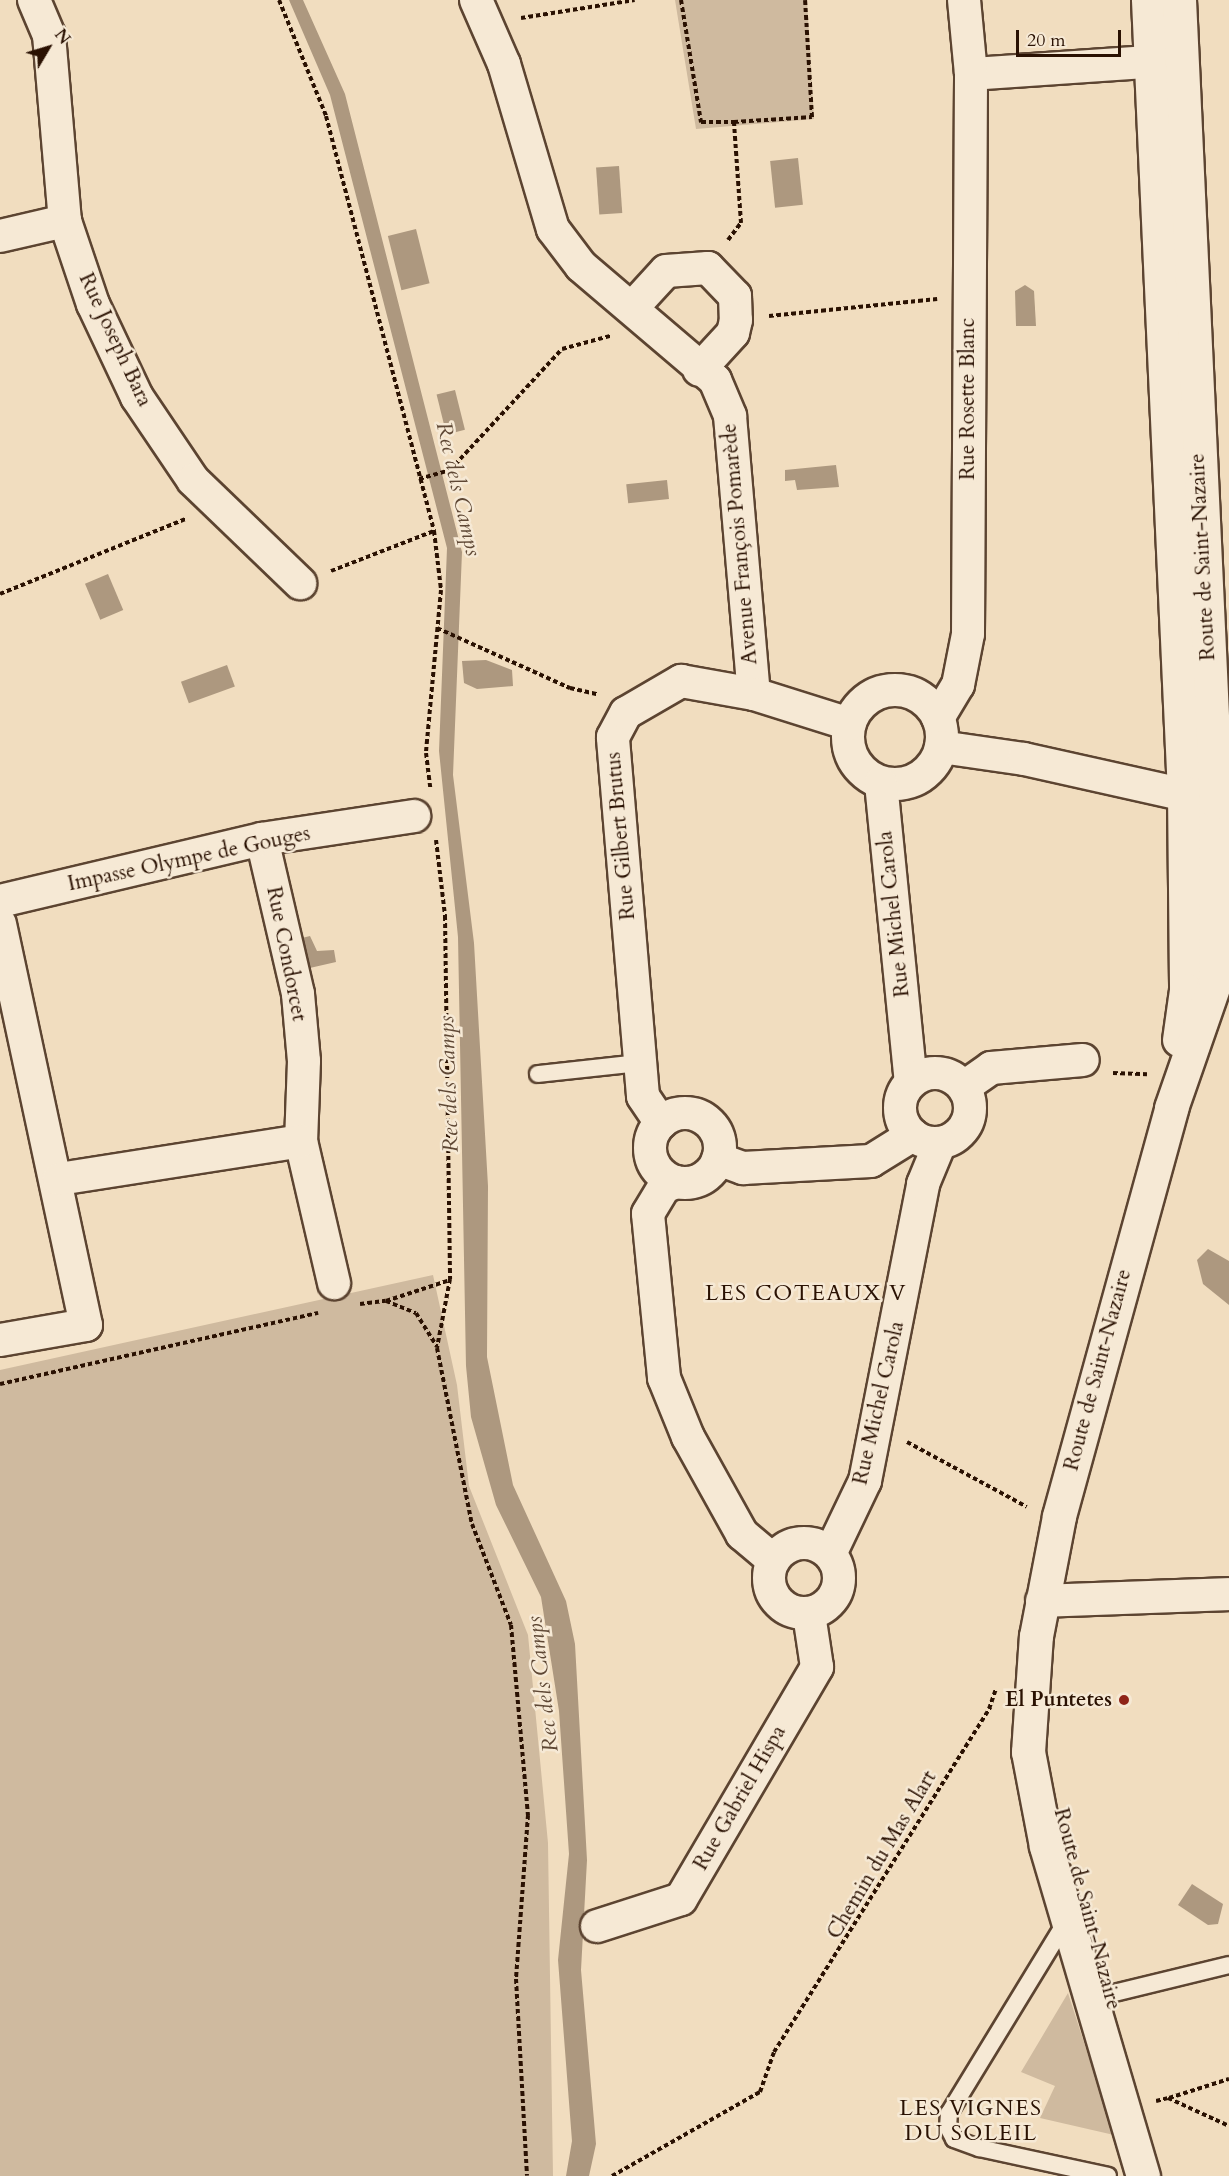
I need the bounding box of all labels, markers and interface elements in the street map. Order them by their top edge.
north arrow [18,18,78,78]
scale bar [1019,18,1124,56]
text: N [49,25,75,49]
text: 20 m [1027,28,1066,53]
street label: Rue Joseph Bara [73,269,157,411]
street label: Rue Rosette Blanc [955,318,981,480]
water label: Rec dels Camps [430,419,486,559]
street label: Avenue François Pomarède [717,422,763,666]
street label: Route de Saint-Nazaire [1185,453,1221,661]
street label: Rue Gilbert Brutus [601,751,641,921]
street label: Impasse Olympe de Gouges [65,821,313,897]
street label: Rue Michel Carola [873,830,915,998]
street label: Rue Condorcet [261,885,311,1023]
water label: Rec dels Camps [433,1015,465,1153]
street label: Route de Saint-Nazaire [1059,1266,1137,1474]
district label: LES COTEAUX V [705,1281,907,1307]
street label: Rue Michel Carola [848,1319,910,1487]
water label: Rec dels Camps [522,1614,564,1754]
place label: El Puntetes [1005,1687,1112,1713]
marker: El Puntetes [1117,1693,1131,1707]
street label: Rue Gabriel Hispa [688,1721,792,1875]
street label: Chemin du Mas Alart [822,1766,942,1944]
street label: Route de Saint-Nazaire [1048,1805,1126,2013]
district label: LES VIGNES DU SOLEIL [899,2095,1043,2146]

